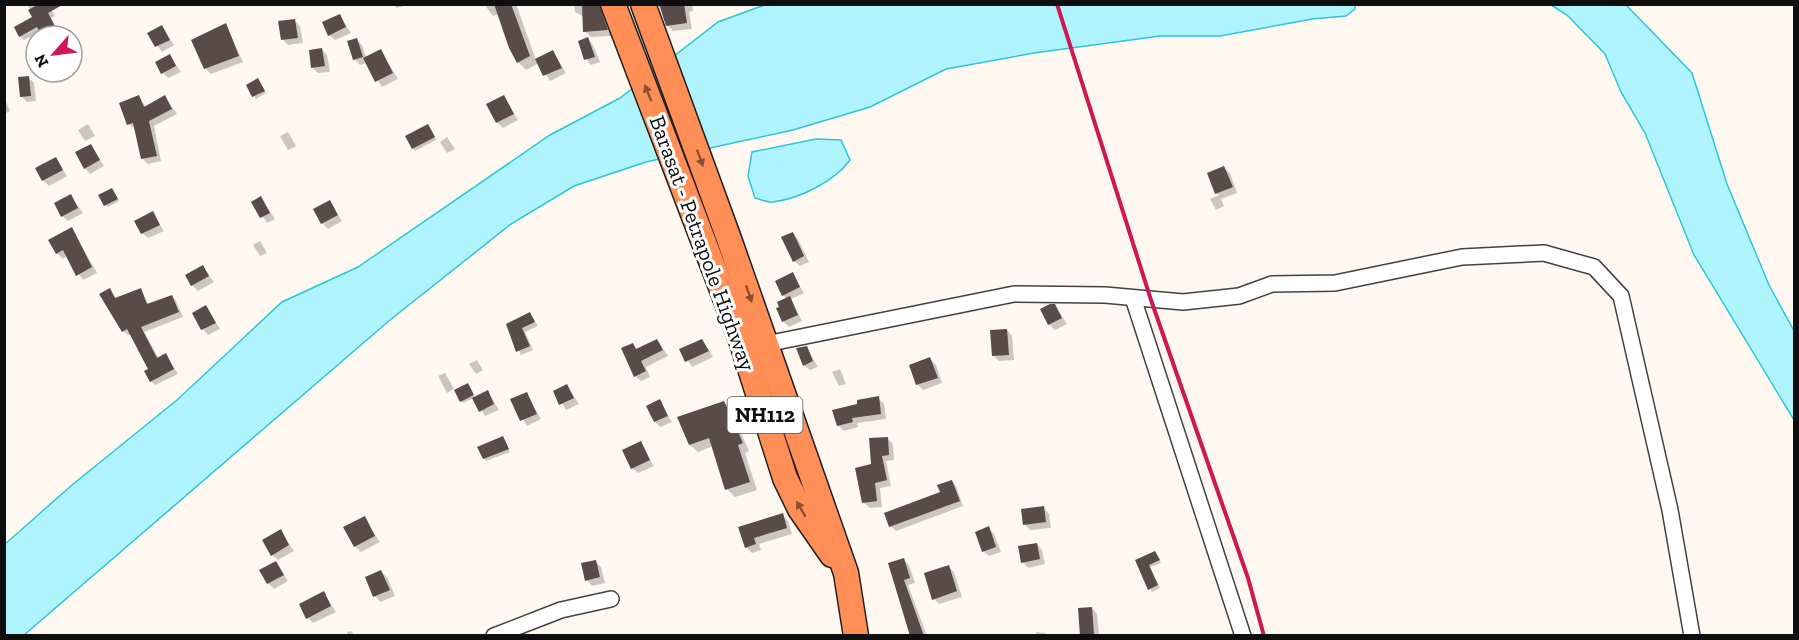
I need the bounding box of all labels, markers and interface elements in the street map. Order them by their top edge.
north arrow [24,24,84,84]
text: N [30,51,52,71]
one-way arrow [642,83,652,101]
street label: Barasat - Petrapole Highway [644,112,762,375]
one-way arrow [695,149,705,167]
one-way arrow [744,285,754,303]
road number: NH112 [728,397,802,433]
one-way arrow [795,501,806,517]

